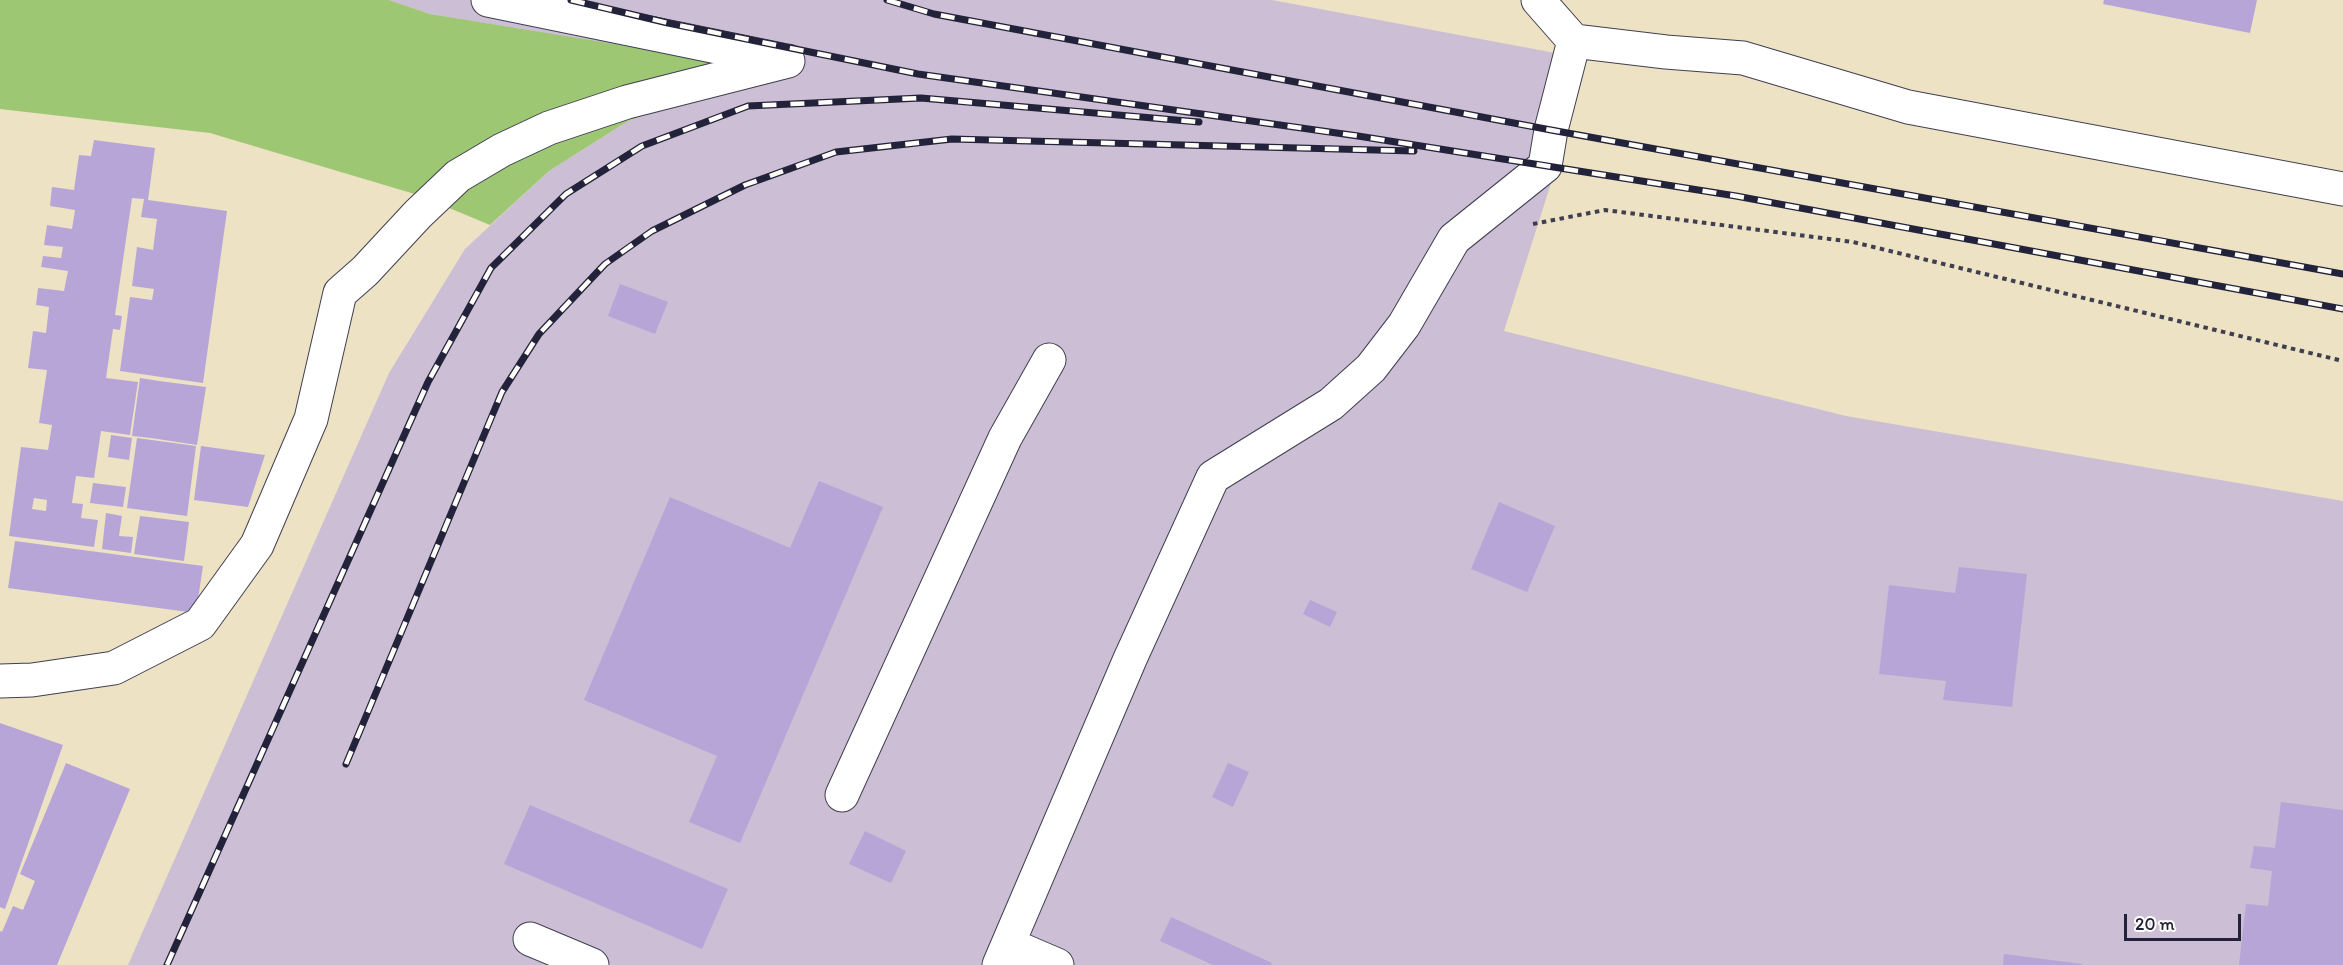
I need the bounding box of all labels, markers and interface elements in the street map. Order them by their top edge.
scale bar [2127,902,2244,940]
text: 20 m [2135,913,2175,935]

